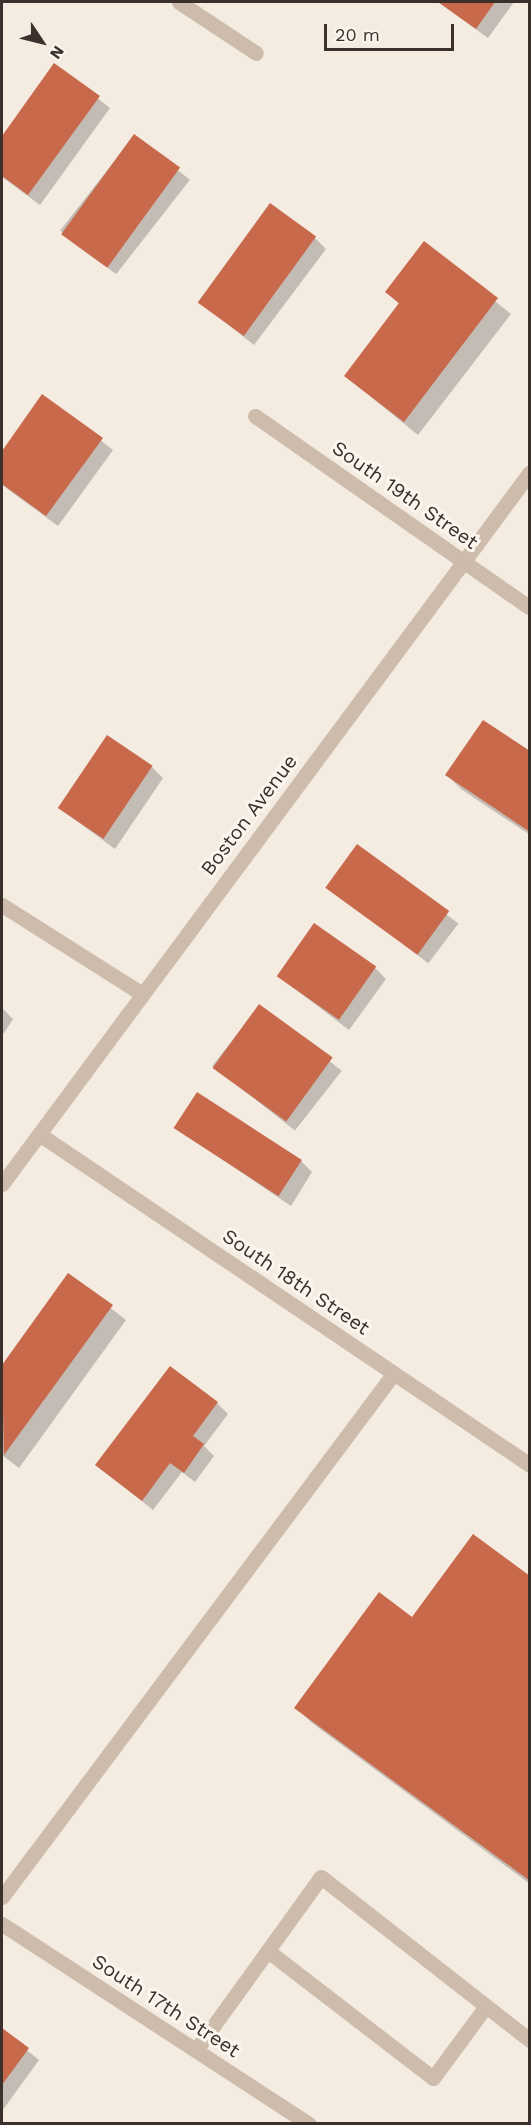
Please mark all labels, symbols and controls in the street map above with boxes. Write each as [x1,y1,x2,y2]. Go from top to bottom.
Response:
north arrow [12,12,72,72]
scale bar [327,12,458,50]
text: 20 m [335,24,380,45]
text: N [46,42,68,63]
street label: South 19th Street [327,436,483,554]
street label: Boston Avenue [196,750,302,880]
street label: South 18th Street [218,1224,374,1340]
street label: South 17th Street [88,1949,244,2063]

